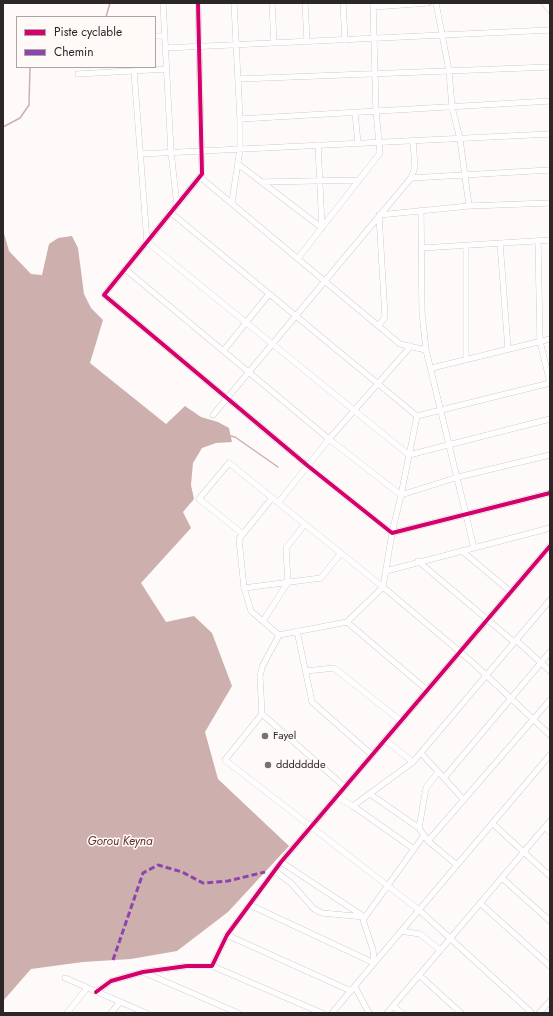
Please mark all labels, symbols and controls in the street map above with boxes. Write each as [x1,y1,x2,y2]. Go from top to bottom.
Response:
legend [16,16,156,68]
text: Piste cyclable [54,23,122,41]
text: Chemin [54,43,93,61]
place label: Fayel [273,729,296,743]
marker: Fayel [260,731,270,741]
place label: ddddddde [276,758,326,772]
marker: ddddddde [263,760,273,770]
water label: Gorou Keyna [87,835,153,849]

